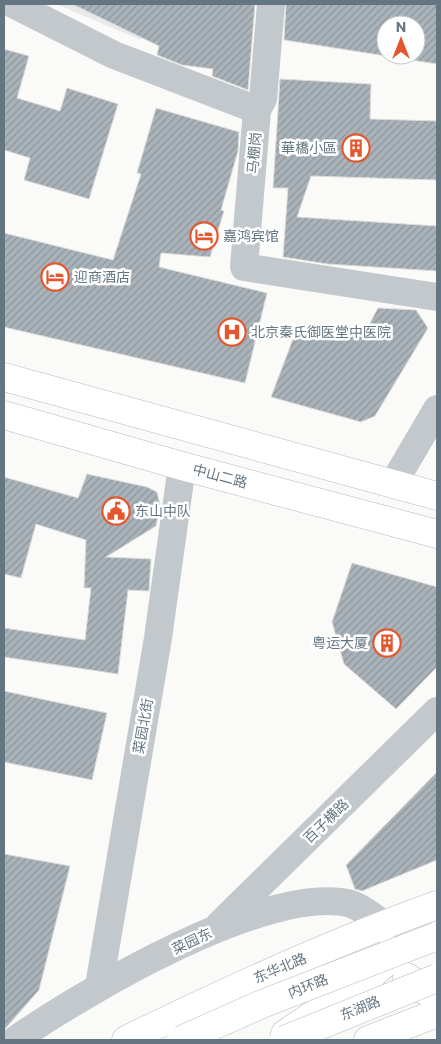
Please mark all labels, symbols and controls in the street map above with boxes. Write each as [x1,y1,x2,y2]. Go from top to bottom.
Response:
north arrow [376,15,426,65]
text: N [396,18,406,35]
street label: 马棚岗 [243,131,264,175]
building icon: 華橋小區 [341,133,371,163]
place label: 華橋小區 [281,139,337,156]
hotel icon: 嘉鸿宾馆 [189,221,219,251]
place label: 嘉鸿宾馆 [223,227,279,244]
hotel icon: 迎商酒店 [40,262,70,292]
place label: 迎商酒店 [74,268,130,285]
hospital icon: 北京秦氏御医堂中医院 [217,317,247,347]
place label: 北京秦氏御医堂中医院 [251,323,391,340]
street label: 中山二路 [191,460,249,491]
public building icon: 东山中队 [101,496,131,526]
place label: 东山中队 [135,502,191,519]
building icon: 粤运大厦 [372,628,402,658]
place label: 粤运大厦 [312,634,368,651]
street label: 菜园北街 [129,697,156,755]
street label: 百子横路 [300,795,352,846]
street label: 菜园东 [169,924,214,957]
street label: 东华北路 [251,949,309,986]
street label: 内环路 [285,970,330,1001]
street label: 东湖路 [337,992,382,1023]

